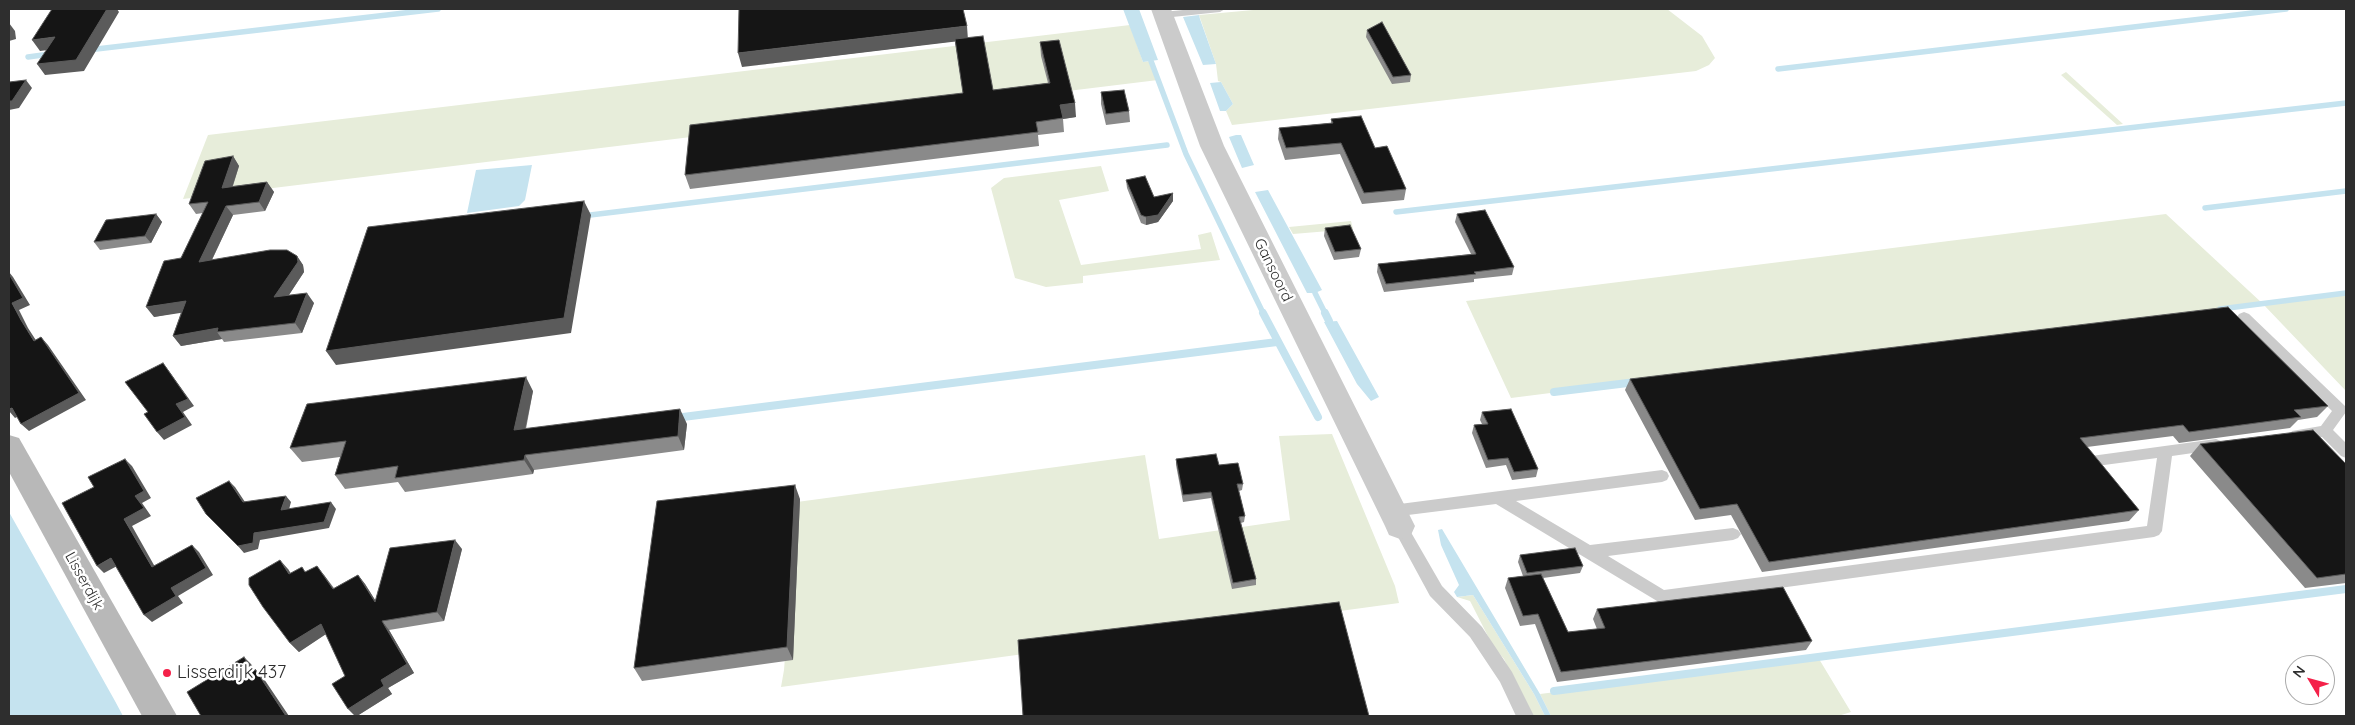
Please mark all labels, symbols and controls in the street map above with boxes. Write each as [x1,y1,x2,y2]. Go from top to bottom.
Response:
street label: Gansoord [1250,235,1296,305]
street label: Lisserdijk [61,549,107,613]
north arrow [2285,655,2335,705]
place label: Lisserdijk 437 [177,662,286,684]
text: N [2289,662,2309,681]
marker: Lisserdijk 437 [161,667,173,679]

